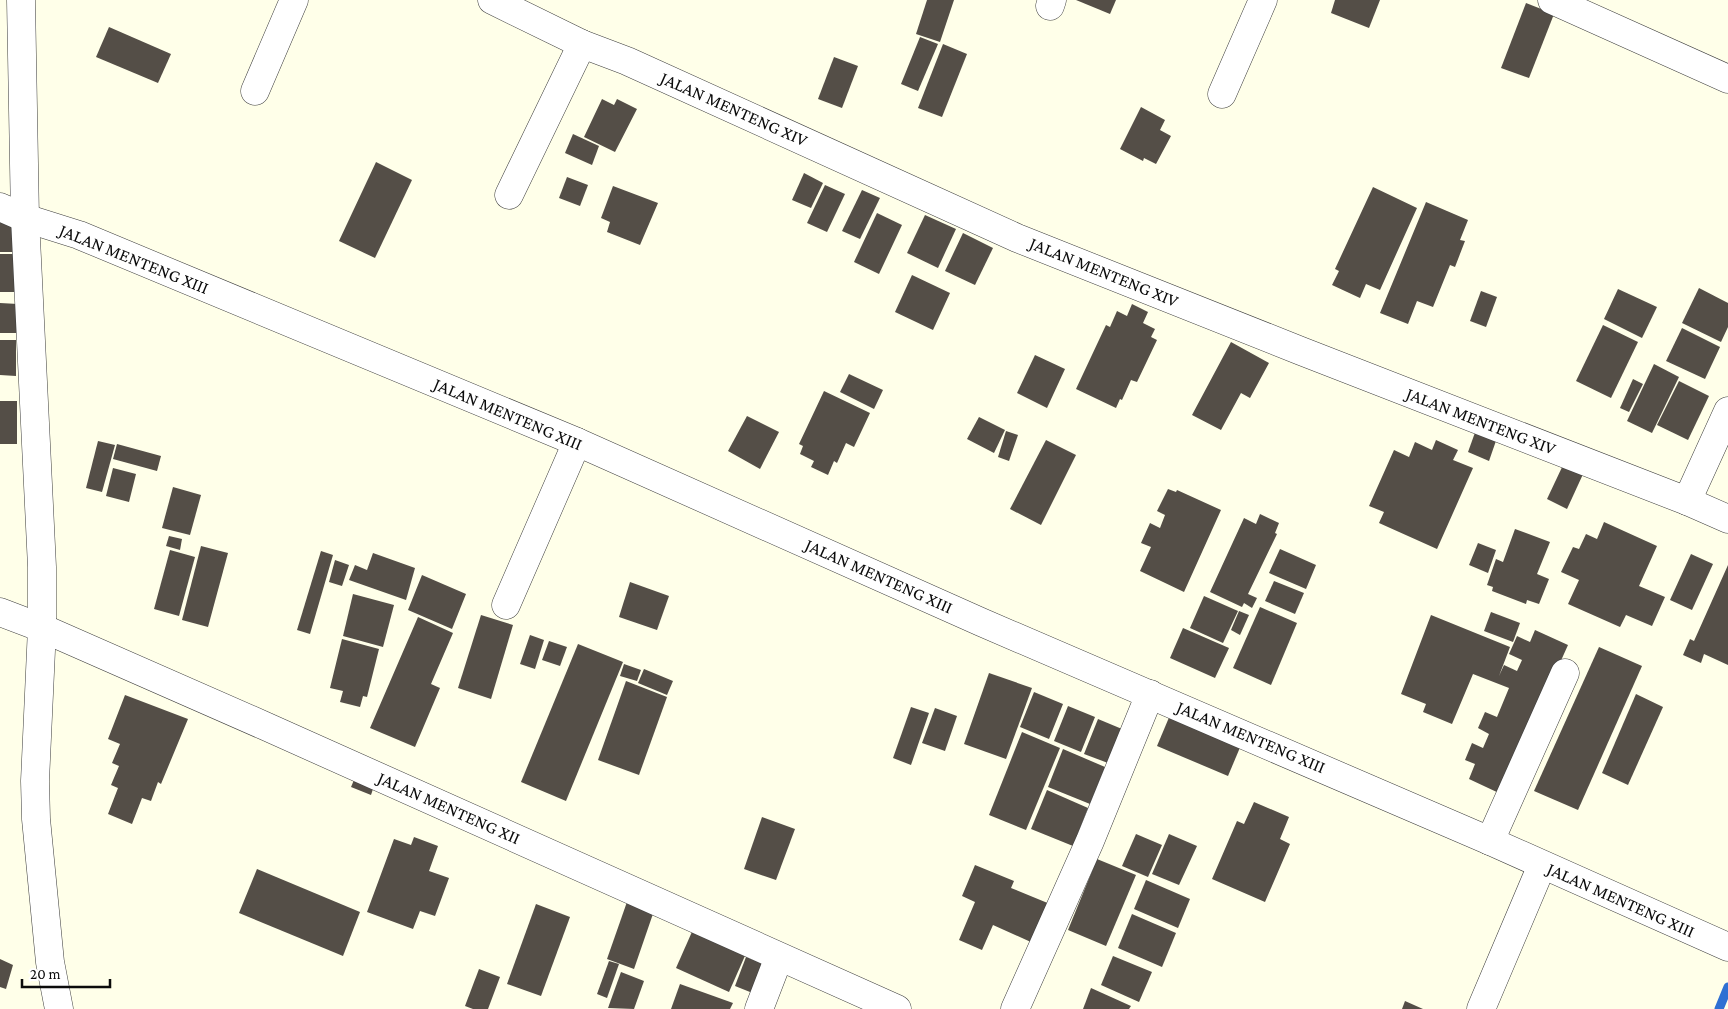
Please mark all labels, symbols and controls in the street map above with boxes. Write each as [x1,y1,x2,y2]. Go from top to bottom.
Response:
street label: JALAN MENTENG XIV [656,67,811,151]
street label: JALAN MENTENG XIII [55,219,212,298]
street label: JALAN MENTENG XIV [1025,232,1182,311]
street label: JALAN MENTENG XIII [429,373,585,454]
street label: JALAN MENTENG XIV [1401,383,1559,459]
street label: JALAN MENTENG XIII [800,534,956,618]
street label: JALAN MENTENG XIII [1172,696,1328,777]
street label: JALAN MENTENG XII [373,767,523,848]
street label: JALAN MENTENG XIII [1542,858,1698,942]
scale bar [22,956,110,988]
text: 20 m [30,966,61,982]

